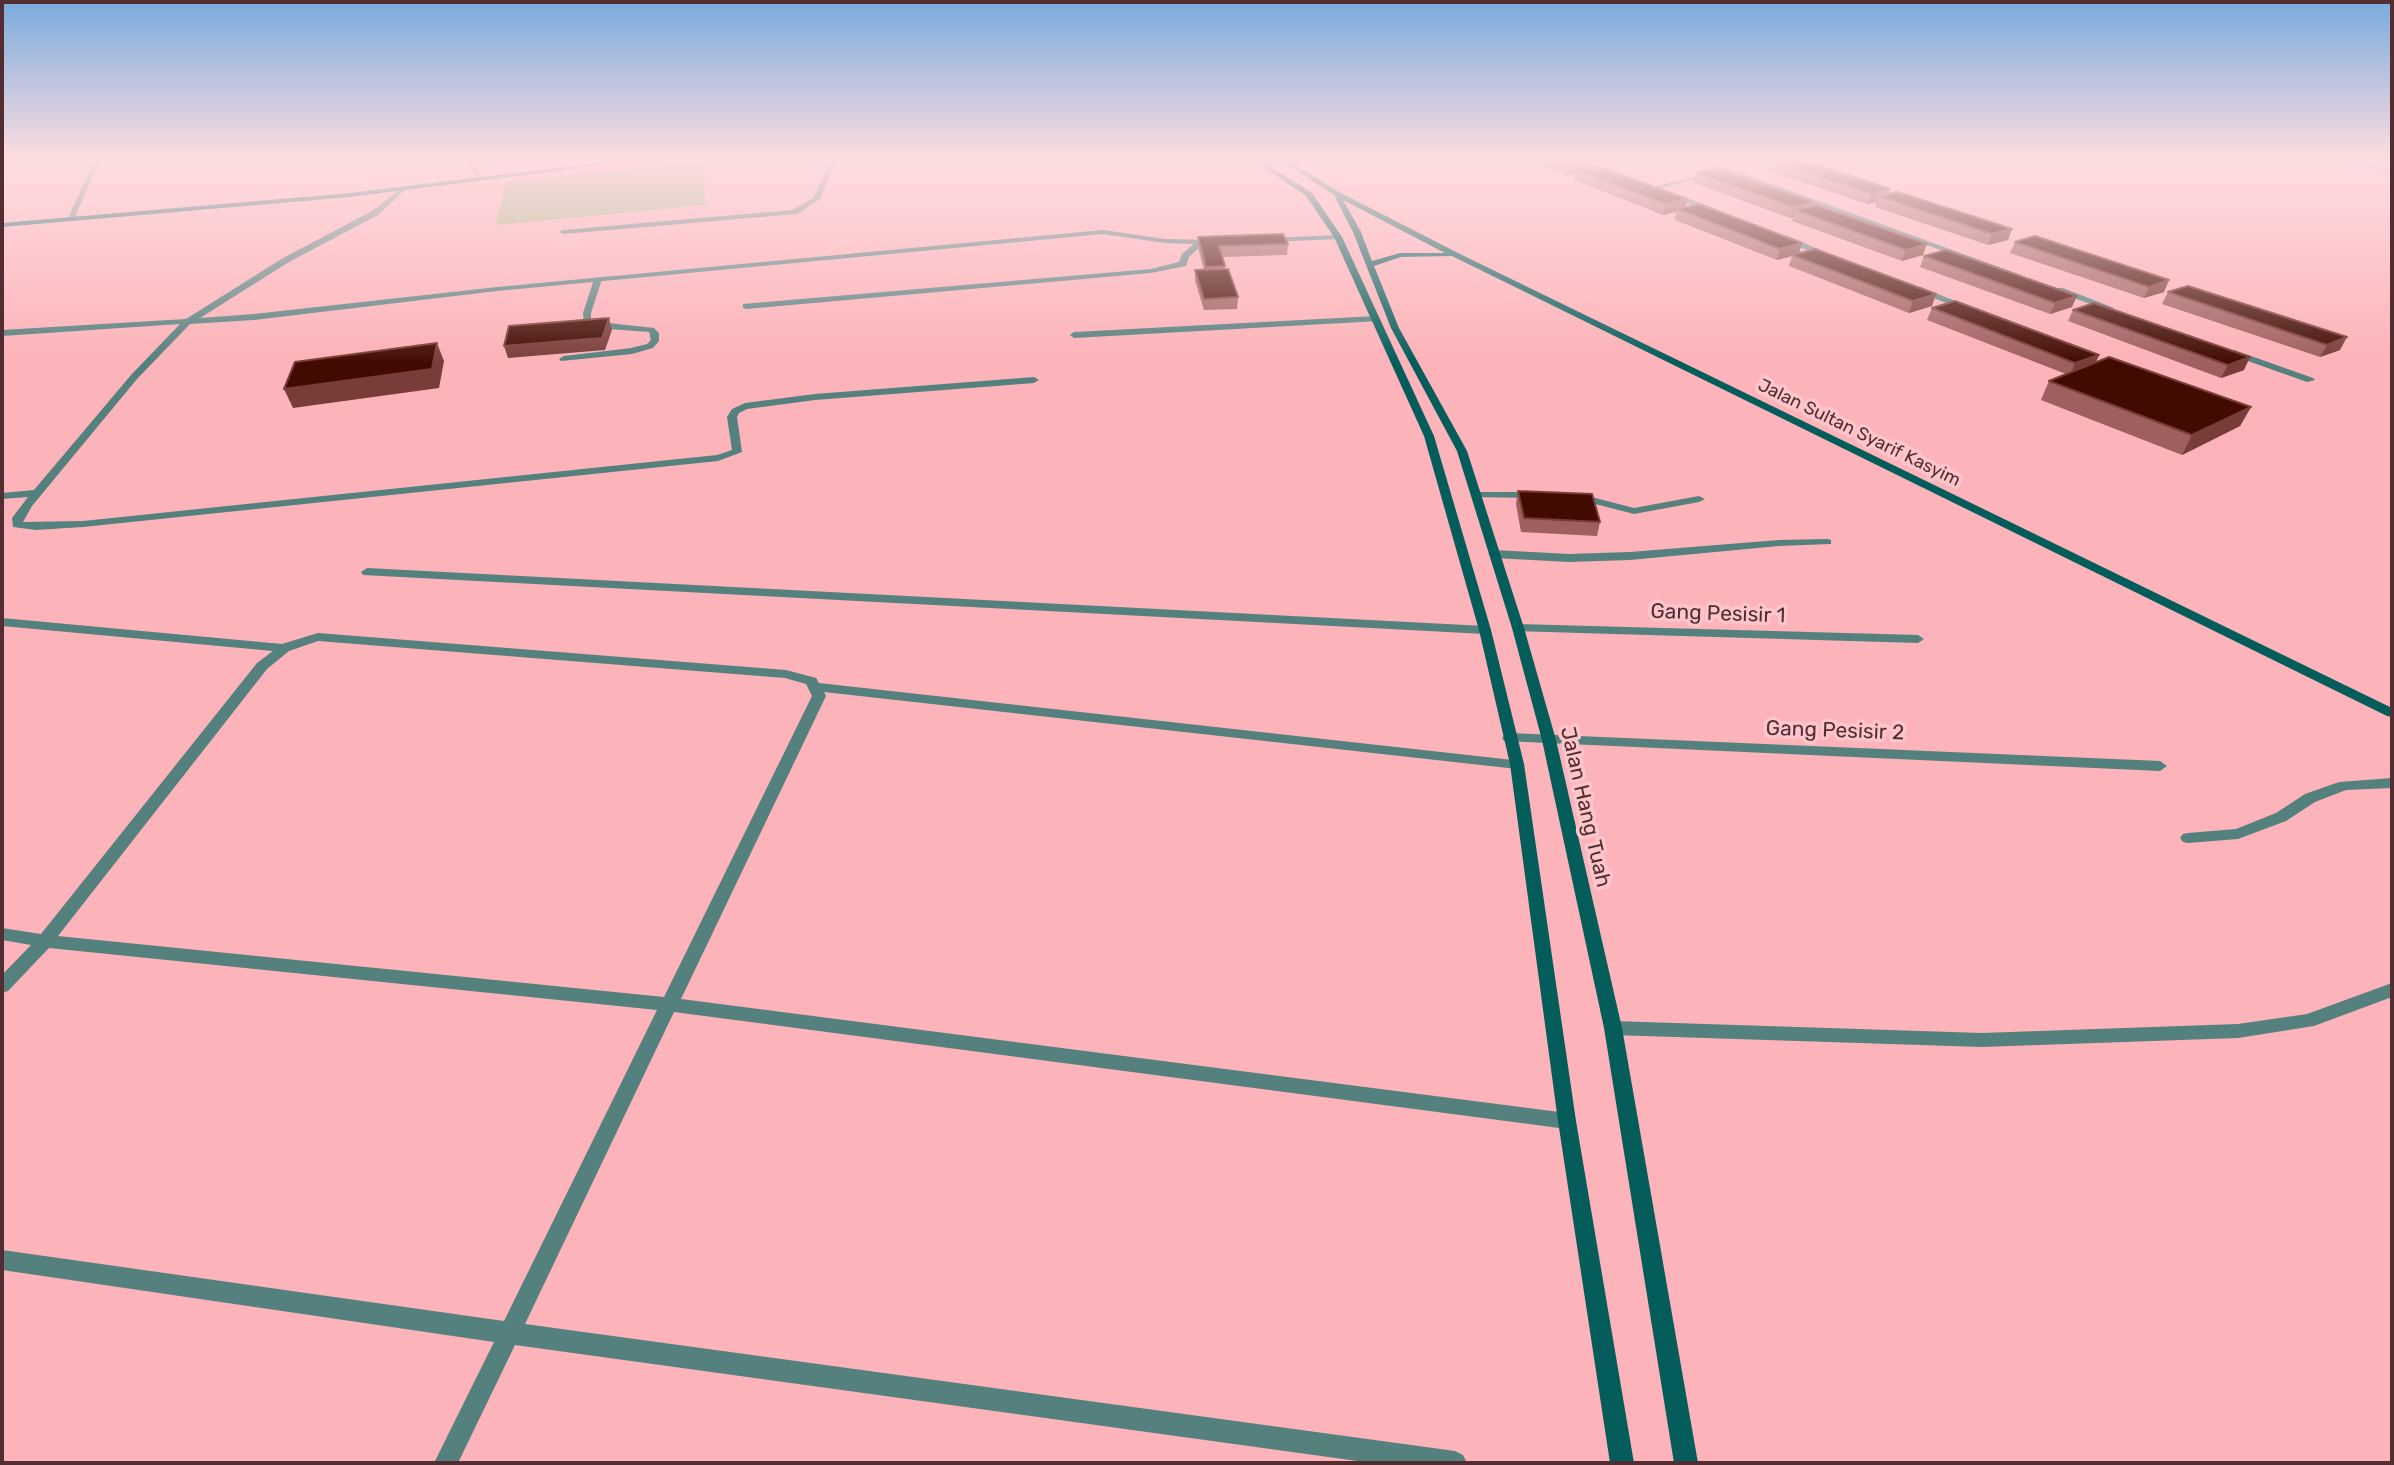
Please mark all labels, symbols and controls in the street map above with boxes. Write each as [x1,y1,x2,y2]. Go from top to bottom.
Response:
street label: Jalan Sultan Syarif Kasyim [1754,374,1964,492]
street label: Gang Pesisir 1 [1650,599,1786,629]
street label: Gang Pesisir 2 [1765,716,1905,746]
street label: Jalan Hang Tuah [1554,724,1616,890]

